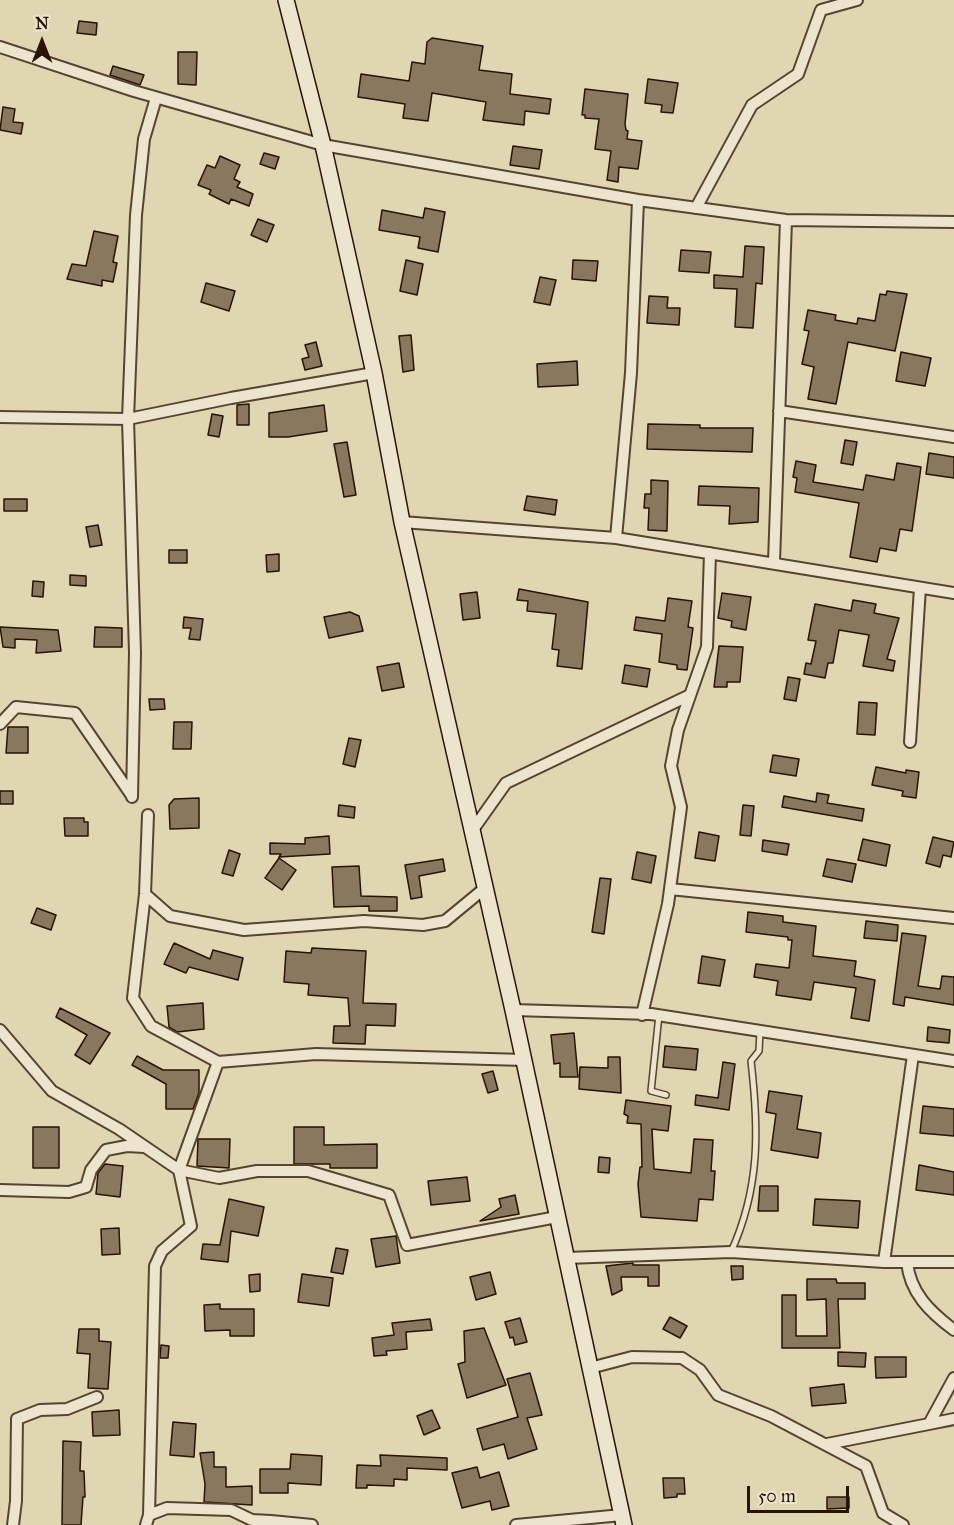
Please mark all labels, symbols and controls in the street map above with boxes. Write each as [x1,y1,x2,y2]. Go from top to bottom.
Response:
north arrow [12,12,72,72]
text: N [35,14,49,33]
scale bar [750,1474,852,1512]
text: 50 m [758,1485,796,1507]

